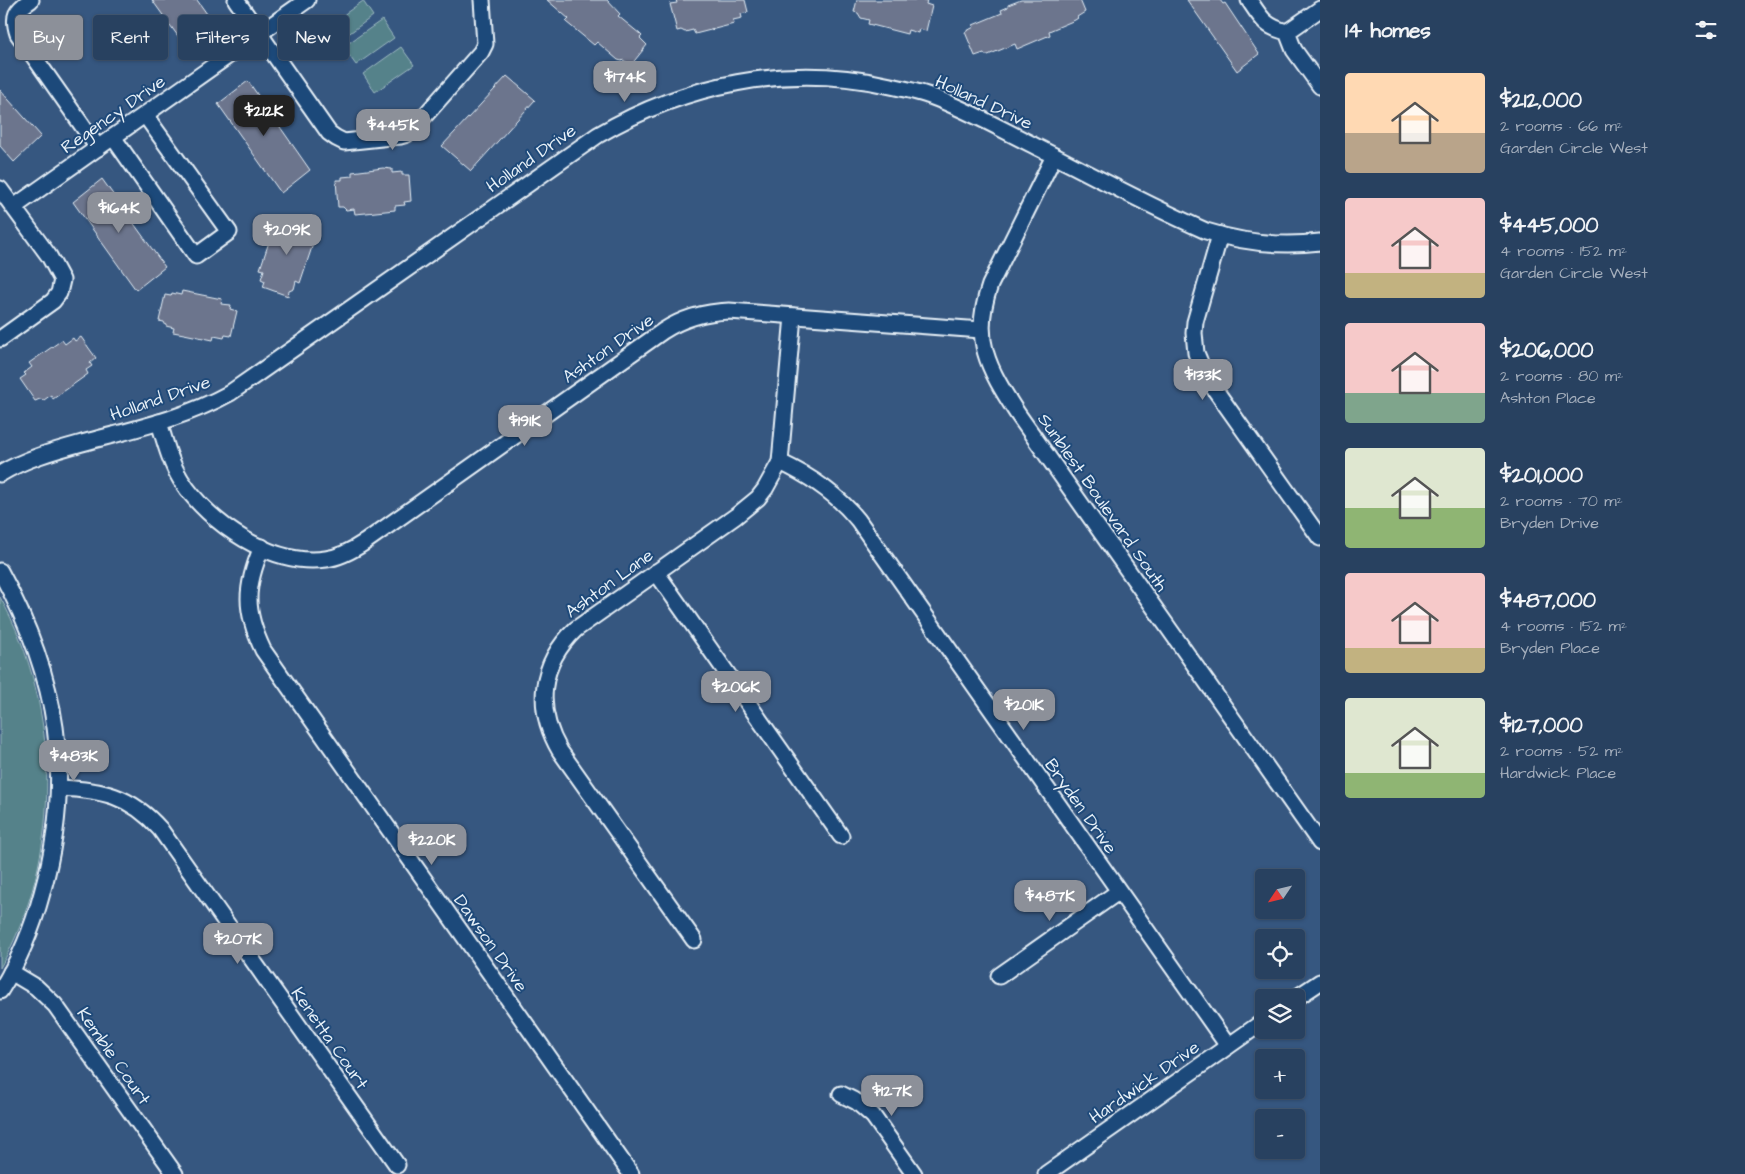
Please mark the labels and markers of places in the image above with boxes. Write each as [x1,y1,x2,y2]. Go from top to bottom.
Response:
pin: $174K [590,61,660,103]
pin: $212K [229,94,299,137]
pin: $445K [358,108,428,151]
pin: $164K [84,192,154,234]
pin: $209K [252,214,322,256]
pin: $133K [1168,358,1238,401]
pin: $191K [490,404,560,447]
pin: $206K [701,670,771,713]
pin: $201K [989,688,1059,731]
pin: $483K [39,740,109,782]
pin: $220K [397,824,467,866]
pin: $487K [1015,880,1085,922]
pin: $207K [203,922,273,965]
pin: $127K [857,1074,927,1117]

